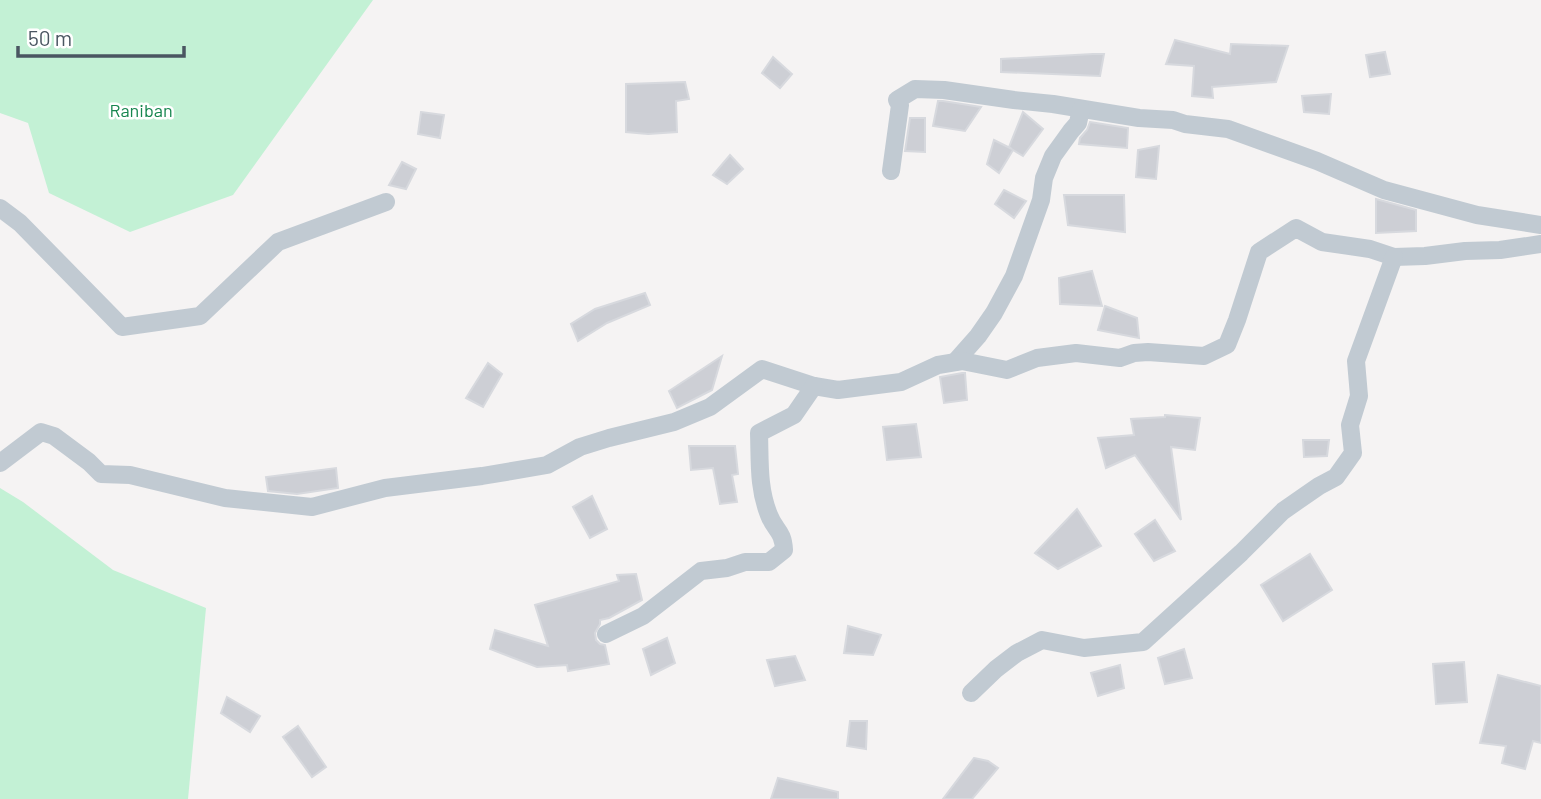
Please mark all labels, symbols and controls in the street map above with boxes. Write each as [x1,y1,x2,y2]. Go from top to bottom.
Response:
scale bar [18,14,184,58]
text: 50 m [28,25,72,50]
park label: Raniban [109,99,173,121]

